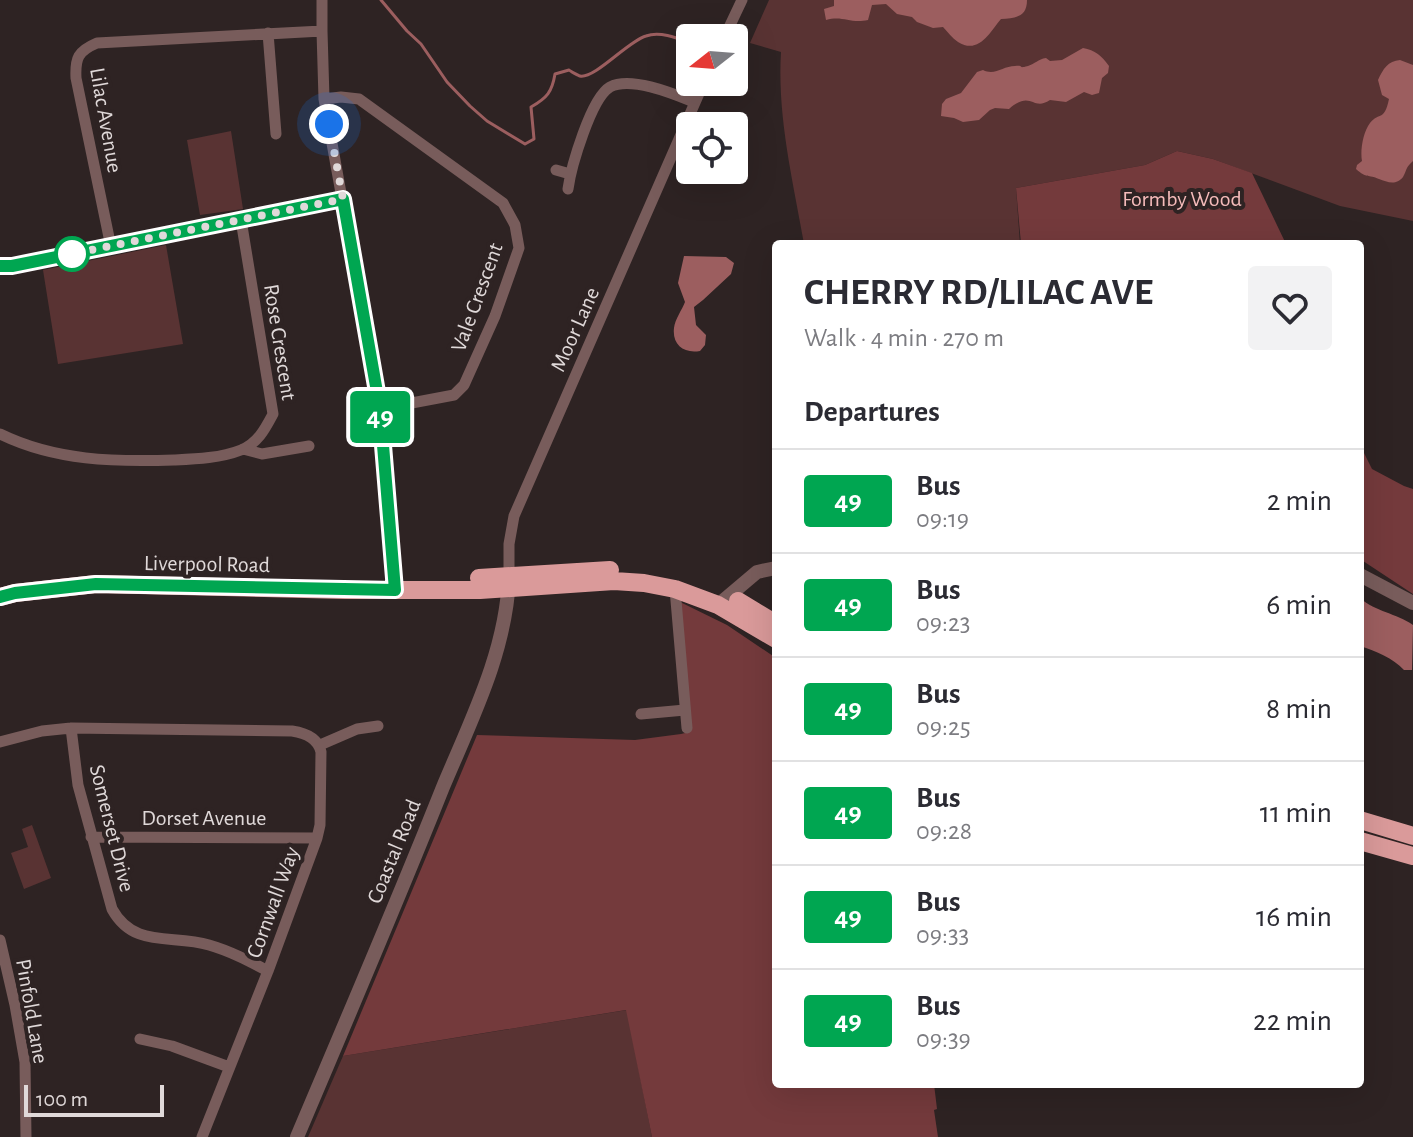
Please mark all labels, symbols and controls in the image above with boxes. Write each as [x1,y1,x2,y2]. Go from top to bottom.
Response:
north arrow [676,24,748,96]
map controls [676,24,748,184]
street label: Lilac Avenue [86,66,126,174]
your location [309,104,349,144]
button: locate [676,112,748,184]
park label: Formby Wood [1122,188,1242,210]
unlabelled marker [55,237,89,271]
street label: Vale Crescent [447,240,507,355]
button: heart [1248,266,1332,350]
text: CHERRY RD/LILAC AVE [804,274,1153,312]
street label: Rose Crescent [260,282,300,402]
street label: Moor Lane [547,284,603,375]
text: Walk · 4 min · 270 m [804,325,1004,351]
line badge: 49 [344,391,416,443]
text: Departures [804,397,940,427]
text: 49 [366,403,394,431]
text: Bus [916,471,961,501]
text: 2 min [1267,486,1332,516]
text: 49 [834,487,862,515]
text: 09:19 [916,506,969,532]
street label: Liverpool Road [144,552,270,576]
text: Bus [916,575,961,605]
text: 6 min [1266,590,1332,620]
text: 49 [834,591,862,619]
text: 09:23 [916,610,970,636]
text: Bus [916,679,961,709]
text: 8 min [1266,694,1332,724]
text: 49 [834,695,862,723]
text: 09:25 [916,714,971,740]
street label: Somerset Drive [86,762,138,894]
text: Bus [916,783,961,813]
street label: Coastal Road [363,796,425,907]
text: 11 min [1260,798,1332,828]
text: 49 [834,799,862,827]
street label: Dorset Avenue [142,807,266,829]
text: 09:28 [916,818,972,844]
street label: Cornwall Way [243,843,303,961]
text: Bus [916,887,961,917]
text: 16 min [1256,902,1332,932]
text: 49 [834,903,862,931]
text: 09:33 [916,922,969,948]
street label: Pinfold Lane [12,957,52,1065]
text: Bus [916,991,961,1021]
text: 22 min [1253,1006,1332,1036]
text: 49 [834,1007,862,1035]
text: 09:39 [916,1026,971,1052]
scale bar [24,1081,164,1117]
text: 100 m [36,1088,88,1110]

